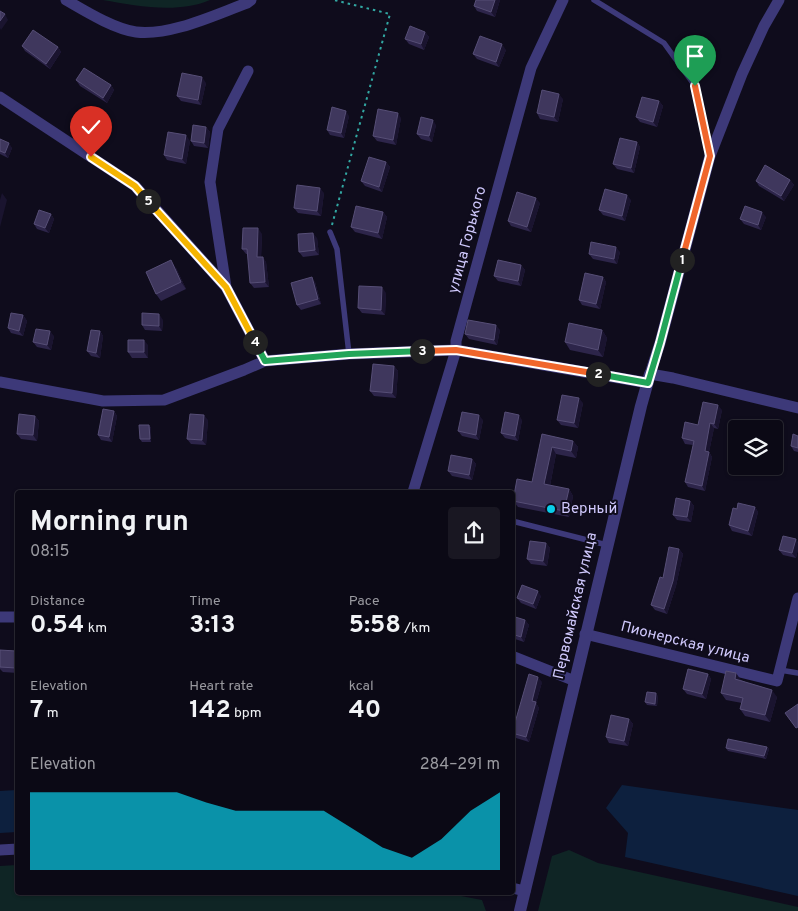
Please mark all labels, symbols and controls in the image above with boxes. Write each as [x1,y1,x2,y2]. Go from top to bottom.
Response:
pin [674,35,716,86]
icon: arrive [681,42,709,70]
pin [70,106,112,157]
icon: check [77,113,105,141]
street label: улица Горького [445,184,491,296]
pin: 5 [136,188,160,214]
text: 5 [144,193,153,210]
pin: 1 [670,248,694,272]
text: 1 [680,252,685,269]
pin: 4 [242,330,268,354]
text: 4 [251,334,260,351]
pin: 3 [410,338,434,364]
text: 3 [418,343,427,360]
pin: 2 [586,362,610,386]
text: 2 [594,366,603,383]
map controls [728,420,783,475]
button: layers [728,420,783,475]
place label: Верный [561,500,617,519]
marker: Верный [545,503,557,515]
text: Morning run [30,505,189,541]
button: share [448,507,500,559]
street label: Первомайская улица [550,531,602,681]
text: 08:15 [30,542,70,562]
text: Distance [30,593,85,610]
text: Time [189,593,221,610]
text: Pace [349,593,379,610]
text: 0.54 [30,610,84,642]
text: 3:13 [189,610,235,642]
text: 5:58 [349,610,401,642]
street label: Пионерская улица [618,618,752,668]
text: km [84,620,107,637]
text: /km [401,620,430,637]
text: Elevation [30,678,88,695]
text: Heart rate [189,678,253,695]
text: kcal [349,678,374,695]
text: 7 [30,695,43,727]
text: 142 [189,695,231,727]
text: 40 [349,695,381,727]
text: m [43,705,59,722]
text: bpm [231,705,262,722]
text: Elevation [30,755,96,775]
text: 284–291 m [420,755,500,775]

